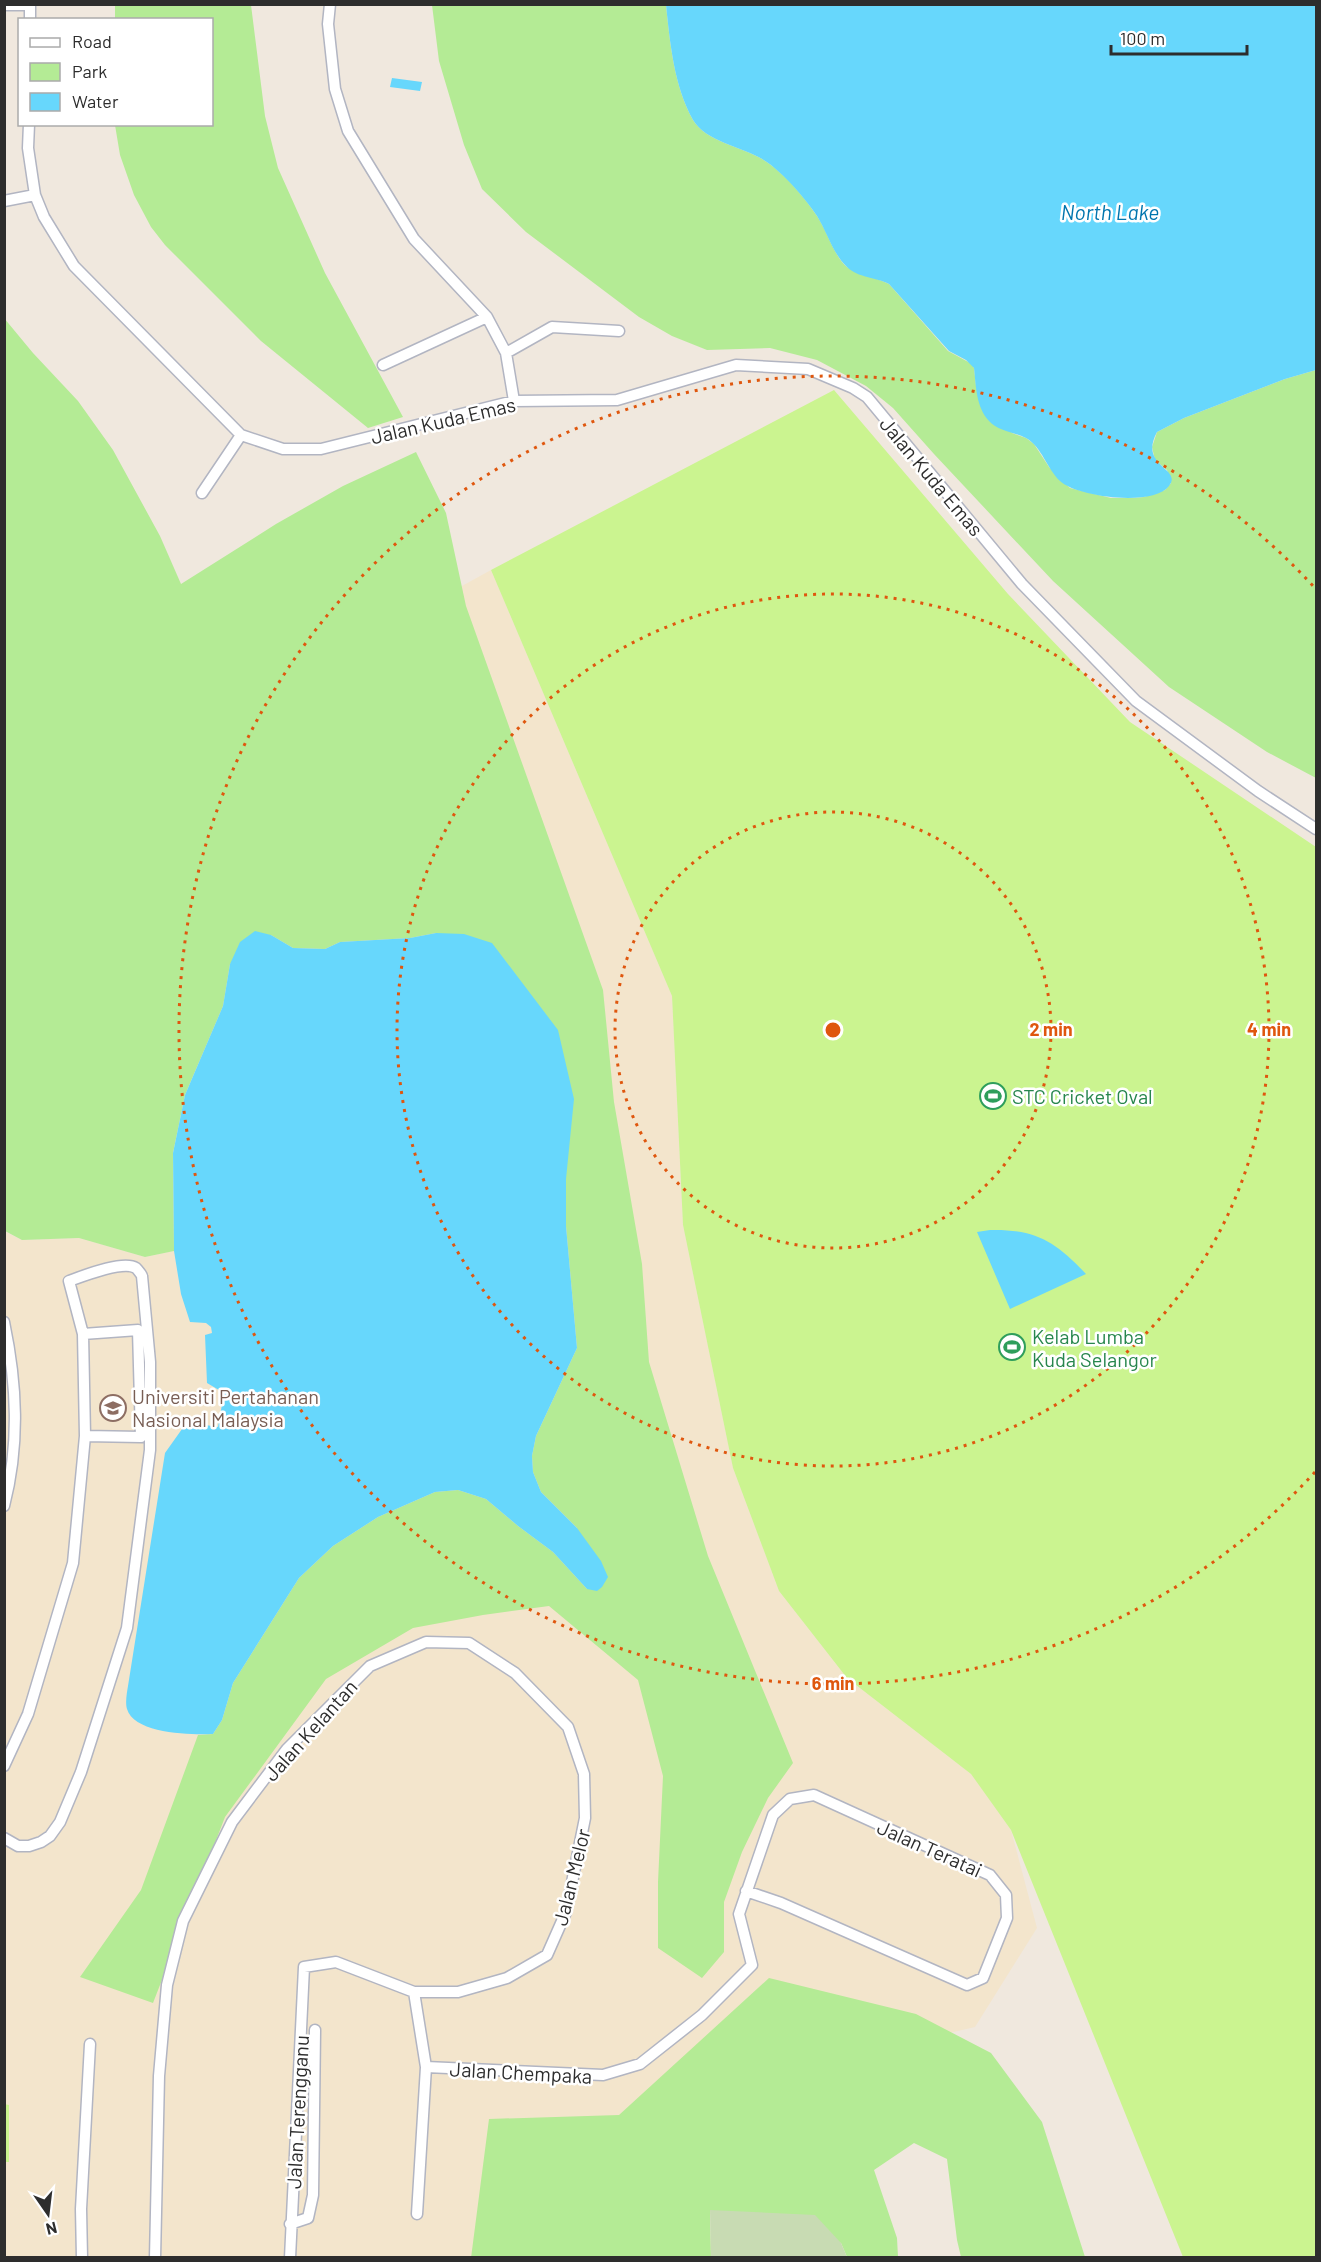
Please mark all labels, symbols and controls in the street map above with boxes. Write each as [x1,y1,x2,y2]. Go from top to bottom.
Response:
legend [18,18,213,126]
scale bar [1111,18,1248,56]
text: 100 m [1120,27,1165,49]
text: Road [72,30,112,52]
text: Park [72,60,107,82]
text: Water [72,90,119,112]
water label: North Lake [1061,199,1159,224]
street label: Jalan Kuda Emas [368,392,518,448]
street label: Jalan Kuda Emas [875,412,989,540]
text: 2 min [1029,1018,1073,1040]
text: 4 min [1247,1018,1291,1040]
centre of rings [823,1020,843,1040]
sports icon: STC Cricket Oval [978,1081,1008,1111]
place label: STC Cricket Oval [1012,1084,1153,1108]
place label: Kelab Lumba Kuda Selangor [1032,1324,1157,1371]
sports icon: Kelab Lumba Kuda Selangor [997,1332,1027,1362]
place label: Universiti Pertahanan Nasional Malaysia [132,1384,319,1431]
school or university icon: Universiti Pertahanan Nasional Malaysia [98,1393,128,1423]
text: 6 min [812,1672,854,1694]
street label: Jalan Kelantan [258,1674,362,1786]
street label: Jalan Teratai [874,1814,986,1882]
street label: Jalan Melor [547,1826,595,1928]
street label: Jalan Terengganu [281,2035,313,2189]
street label: Jalan Chempaka [449,2056,593,2088]
north arrow [18,2184,78,2244]
text: N [44,2219,59,2240]

